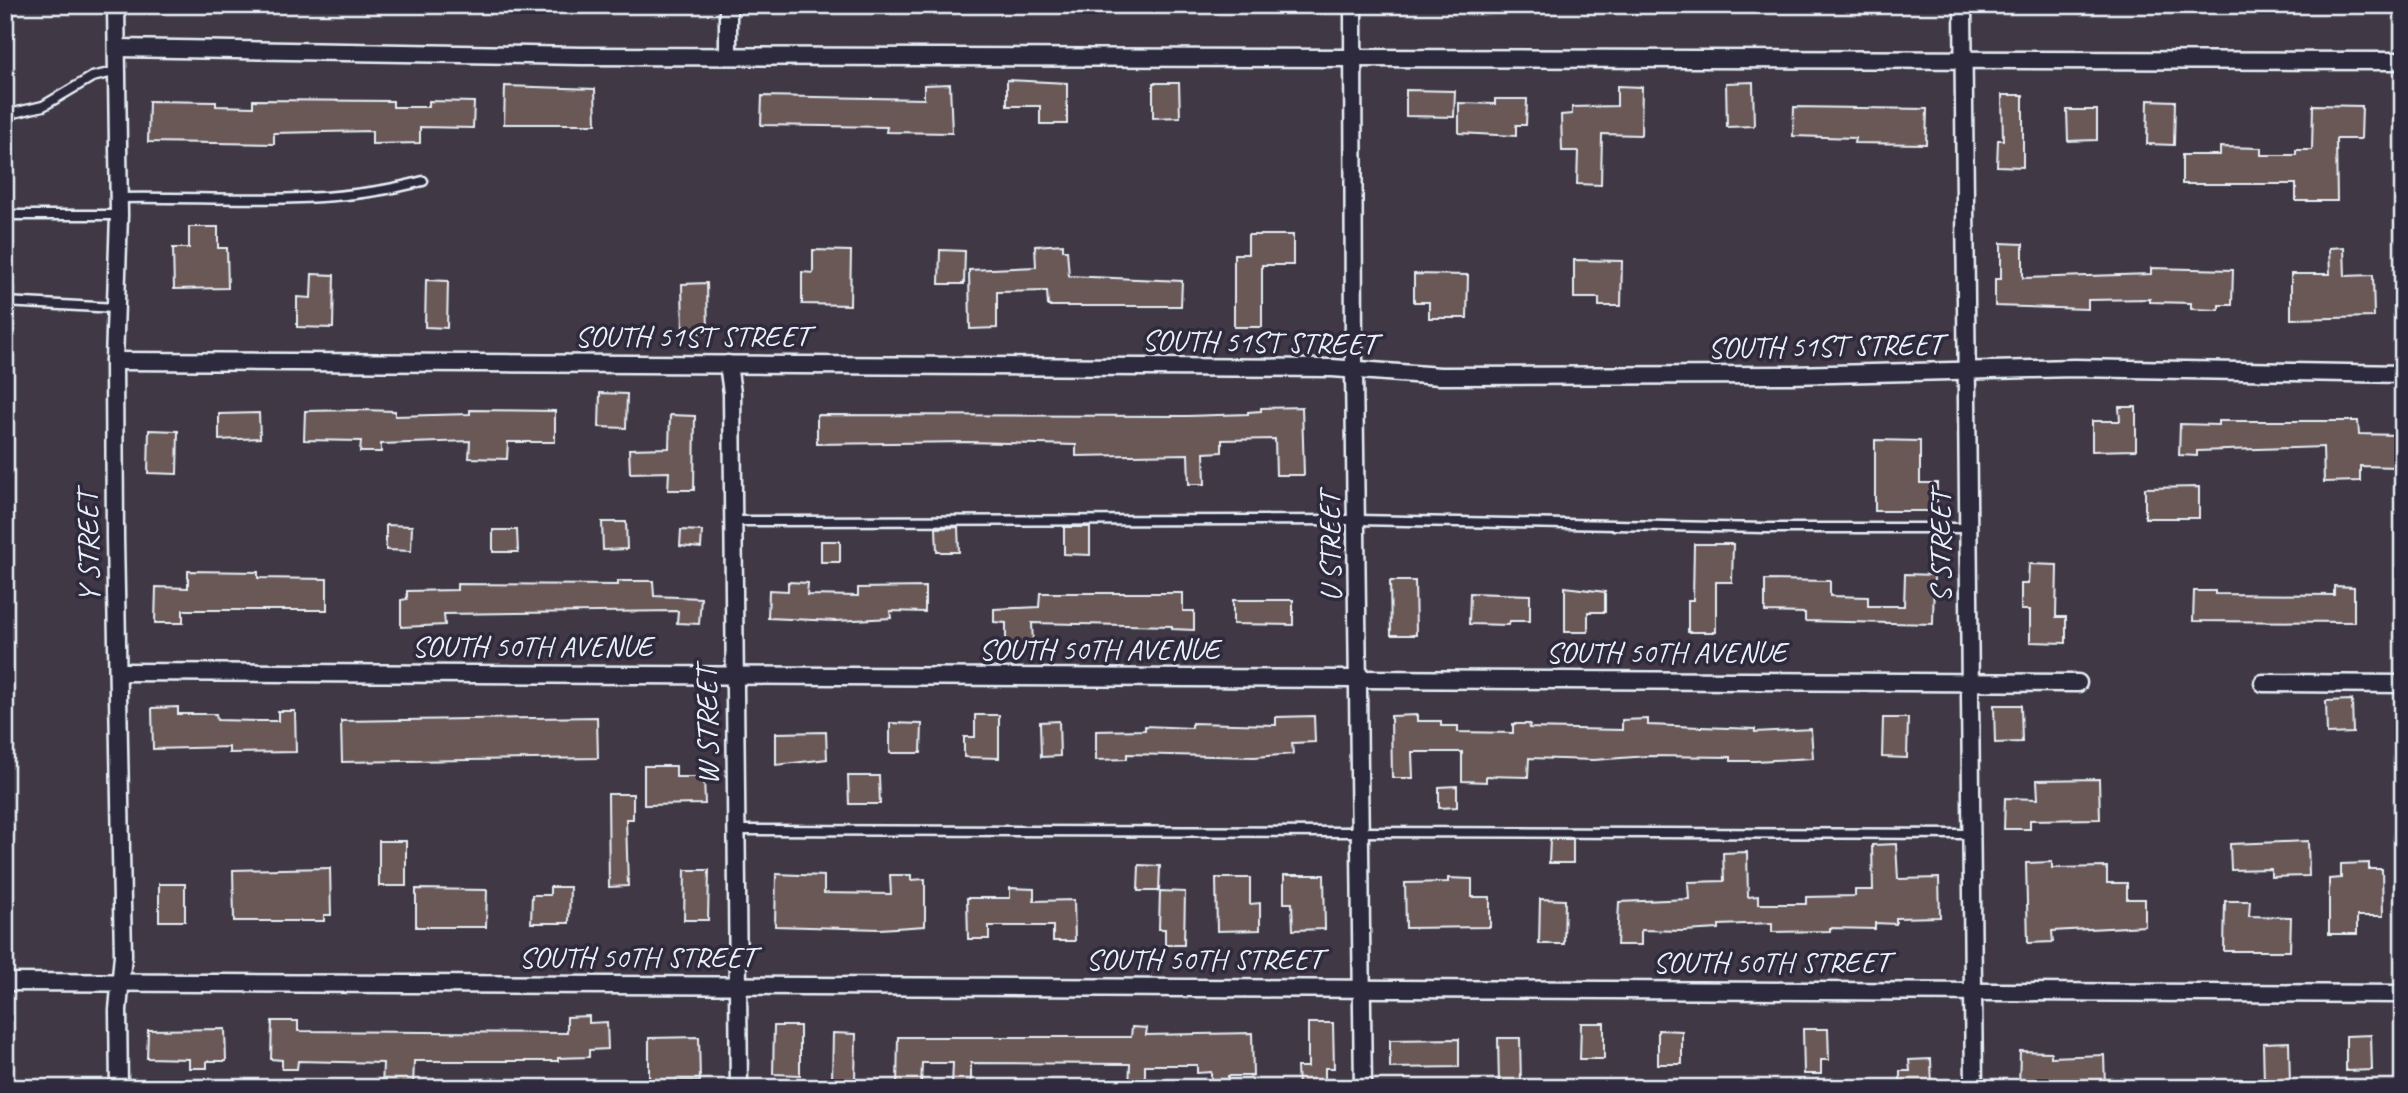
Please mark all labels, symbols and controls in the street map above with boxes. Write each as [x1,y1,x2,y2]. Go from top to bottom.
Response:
street label: SOUTH 51ST STREET [575,317,816,355]
street label: SOUTH 51ST STREET [1142,321,1384,363]
street label: SOUTH 51ST STREET [1708,325,1950,367]
street label: Y STREET [68,484,108,603]
street label: S STREET [1921,484,1959,602]
street label: U STREET [1310,486,1350,602]
street label: SOUTH 50TH AVENUE [412,627,656,665]
street label: SOUTH 50TH AVENUE [979,630,1223,668]
street label: SOUTH 50TH AVENUE [1546,633,1790,671]
street label: W STREET [687,660,727,785]
street label: SOUTH 50TH STREET [519,938,762,976]
street label: SOUTH 50TH STREET [1086,940,1329,978]
street label: SOUTH 50TH STREET [1653,943,1896,981]

